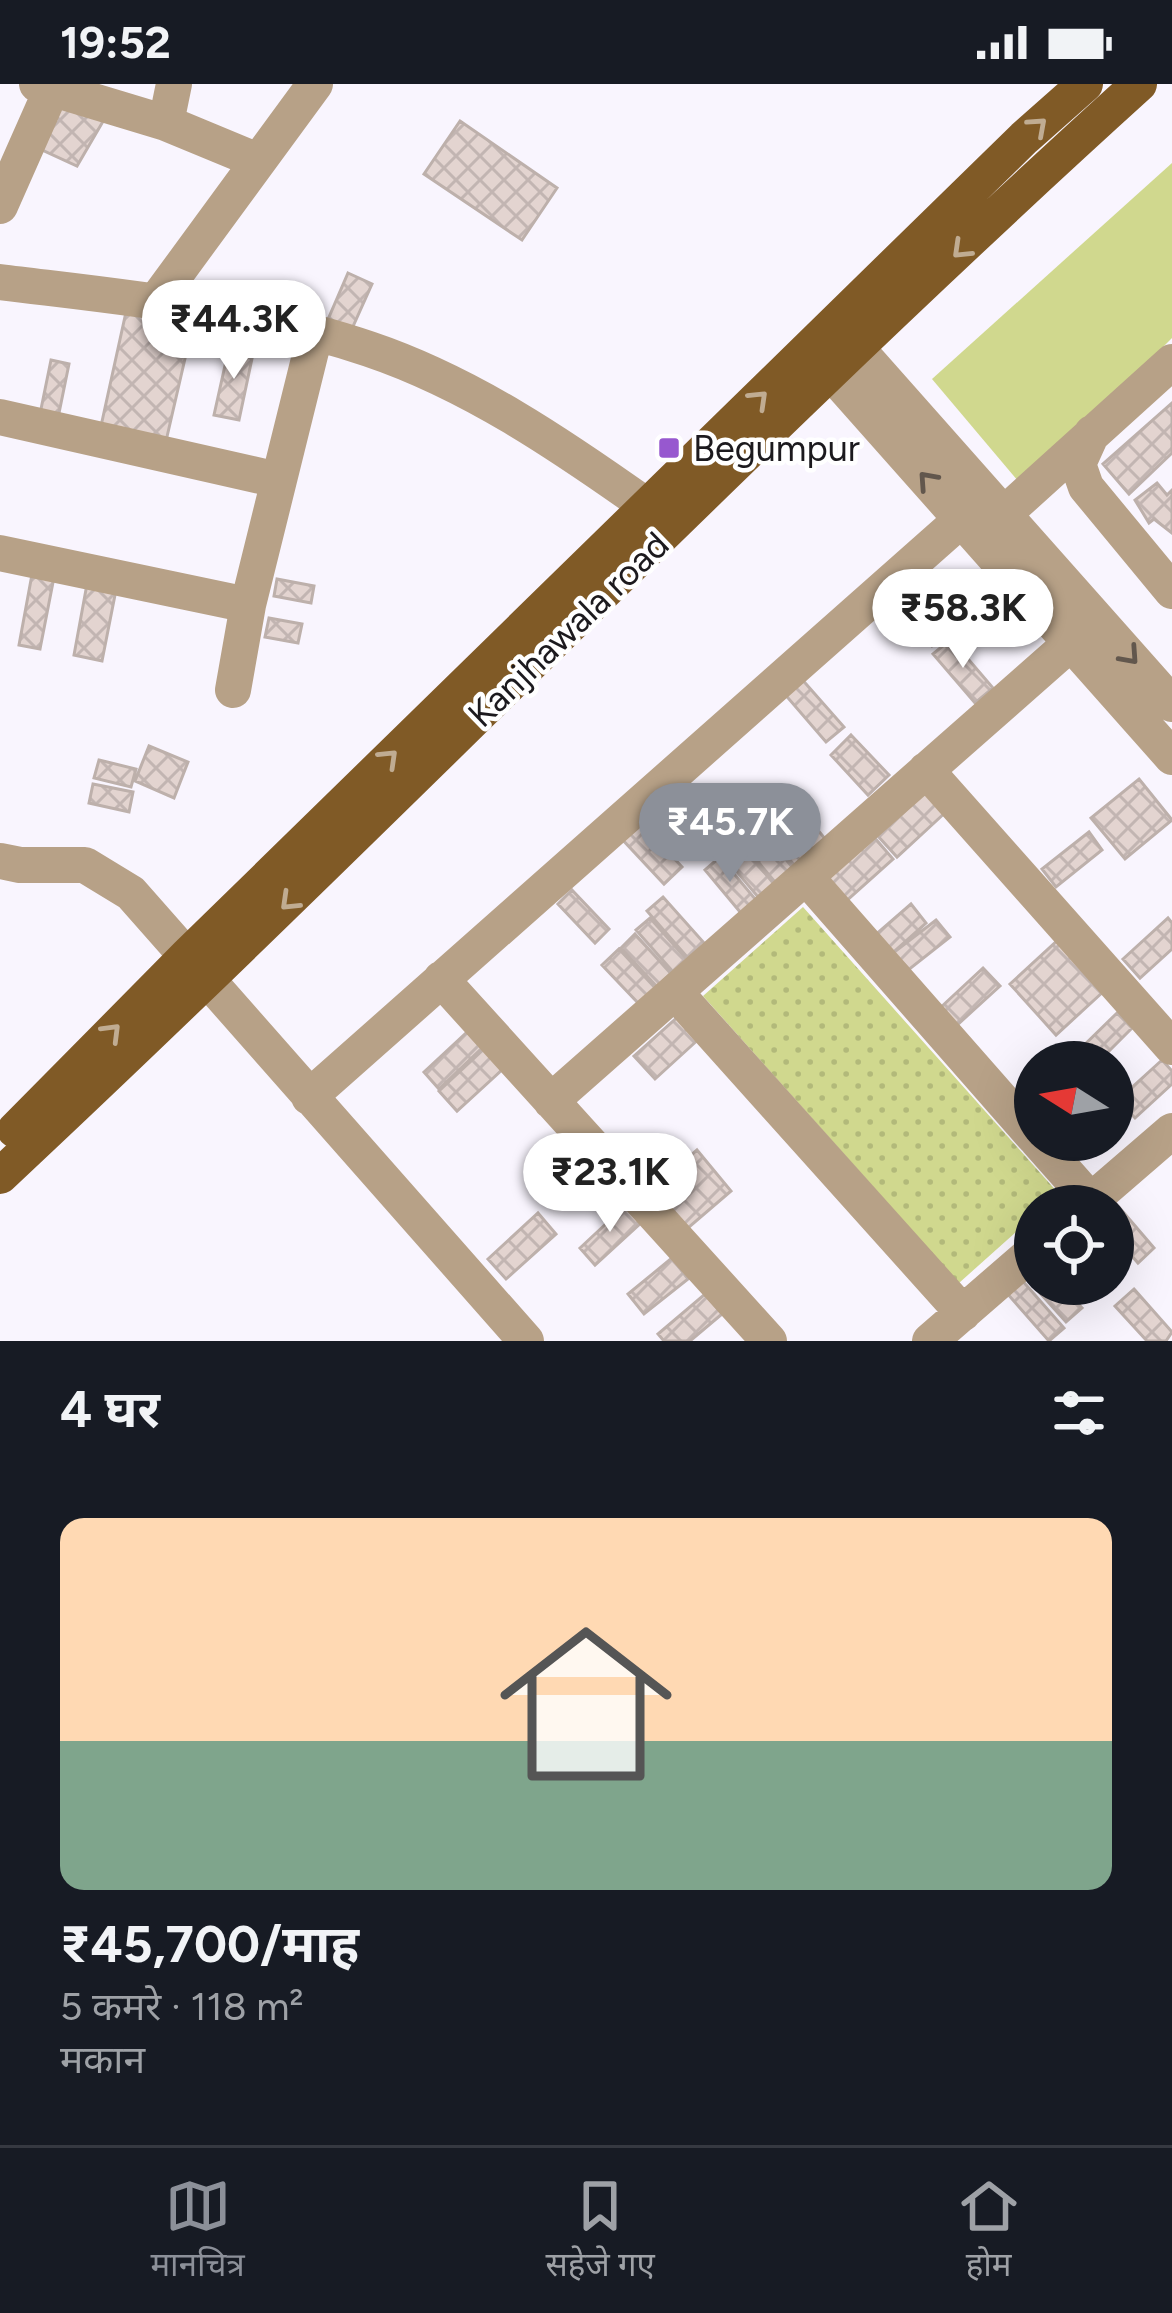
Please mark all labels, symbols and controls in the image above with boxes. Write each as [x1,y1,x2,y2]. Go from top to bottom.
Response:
text: 19:52 [60,15,171,69]
one-way arrow [1024,119,1046,140]
one-way arrow [953,235,975,257]
pin: ₹44.3K [136,280,332,382]
text: ₹44.3K [169,295,299,342]
one-way arrow [746,391,767,413]
place label: Begumpur [693,427,860,470]
marker: Begumpur [656,435,682,461]
one-way arrow [920,473,941,494]
street label: Kanjhawala road [459,523,677,736]
pin: ₹58.3K [865,569,1061,671]
text: ₹58.3K [899,584,1027,631]
one-way arrow [1116,643,1137,664]
one-way arrow [375,751,397,773]
pin: ₹45.7K [632,783,828,885]
text: ₹45.7K [666,798,794,845]
one-way arrow [281,888,303,910]
one-way arrow [97,1024,119,1046]
north arrow [1014,1041,1134,1161]
map controls [1014,1041,1134,1305]
pin: ₹23.1K [512,1133,708,1235]
text: ₹23.1K [550,1148,670,1195]
button: locate [1014,1185,1134,1305]
text: 4 घर [60,1379,160,1440]
icon: filters [1046,1380,1112,1446]
icon: home [478,1596,694,1812]
text: ₹45,700/माह [60,1914,359,1975]
text: 5 कमरे · 118 m² [60,1983,304,2030]
text: मकान [60,2036,145,2083]
tab: मानचित्र [150,2173,245,2289]
tab: सहेजे गए [546,2173,655,2289]
tab: होम [956,2173,1022,2289]

